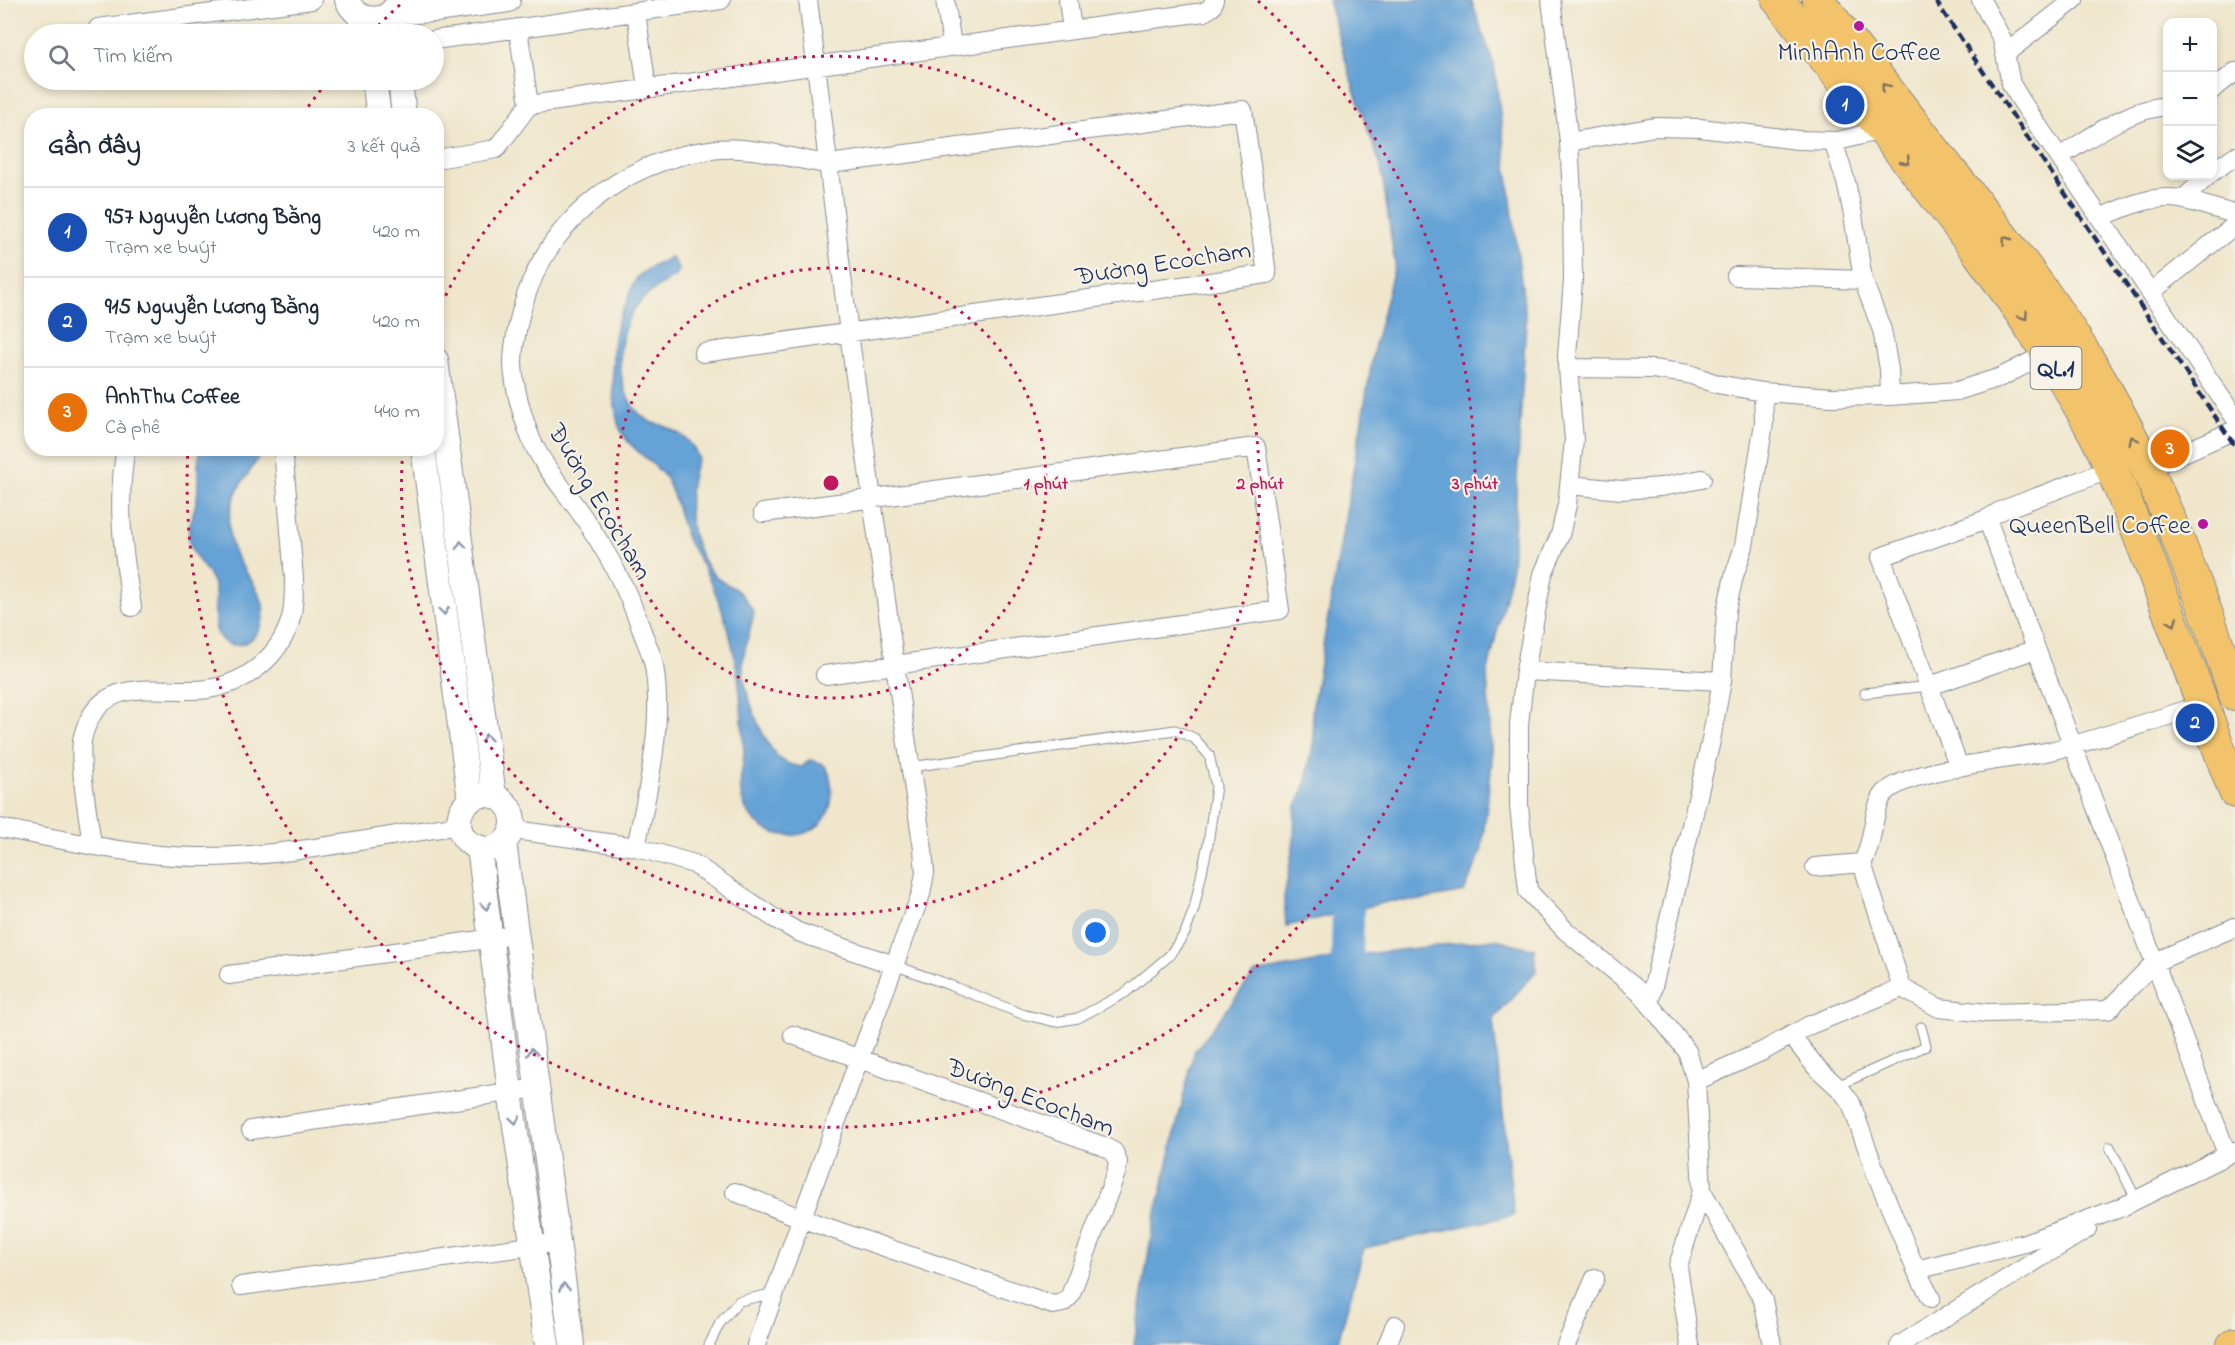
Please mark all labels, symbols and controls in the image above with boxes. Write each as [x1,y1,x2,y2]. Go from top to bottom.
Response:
map controls [2163,18,2217,180]
button: + [2163,18,2217,72]
marker: MinhAnh Coffee [1852,19,1866,33]
search box [24,24,444,90]
place label: MinhAnh Coffee [1777,35,1941,73]
icon: search [45,41,78,74]
text: Tìm kiếm [93,41,173,73]
button: − [2163,72,2217,126]
pin: 1 [1826,82,1864,128]
one-way arrow [1882,82,1893,93]
button: layers [2163,126,2217,180]
text: Gần đây [48,128,141,166]
text: 3 kết quả [347,133,420,162]
one-way arrow [1898,154,1909,165]
text: 957 Nguyễn Lương Bằng [105,202,321,234]
text: 1 [64,218,71,247]
text: 420 m [373,218,420,247]
street label: Đường Ecocham [1072,232,1254,298]
text: Trạm xe buýt [105,234,217,263]
one-way arrow [2002,236,2013,247]
text: 915 Nguyễn Lương Bằng [105,292,319,324]
text: 2 [63,308,72,337]
text: 420 m [373,308,420,337]
one-way arrow [2016,310,2028,320]
text: Trạm xe buýt [105,324,217,353]
road number: QL.1 [2030,347,2082,389]
text: AnhThu Coffee [105,382,240,414]
text: 3 [63,398,72,427]
text: 440 m [374,398,420,427]
text: Cà phê [105,414,160,443]
street label: Đường Ecocham [536,416,660,588]
pin: 3 [2150,426,2190,472]
one-way arrow [2128,435,2140,446]
text: 1 phút [1024,472,1069,498]
text: 2 phút [1235,472,1285,498]
text: 3 phút [1451,472,1499,498]
centre of rings [821,473,841,493]
place label: QueenBell Coffee [2009,508,2191,546]
marker: QueenBell Coffee [2196,517,2210,531]
one-way arrow [455,540,467,549]
one-way arrow [438,606,450,615]
one-way arrow [2165,617,2178,627]
pin: 2 [2176,700,2214,746]
one-way arrow [481,734,493,743]
one-way arrow [479,901,492,910]
your location [1081,918,1110,947]
one-way arrow [526,1048,538,1057]
street label: Đường Ecocham [939,1049,1120,1148]
one-way arrow [508,1115,520,1124]
one-way arrow [558,1282,571,1292]

